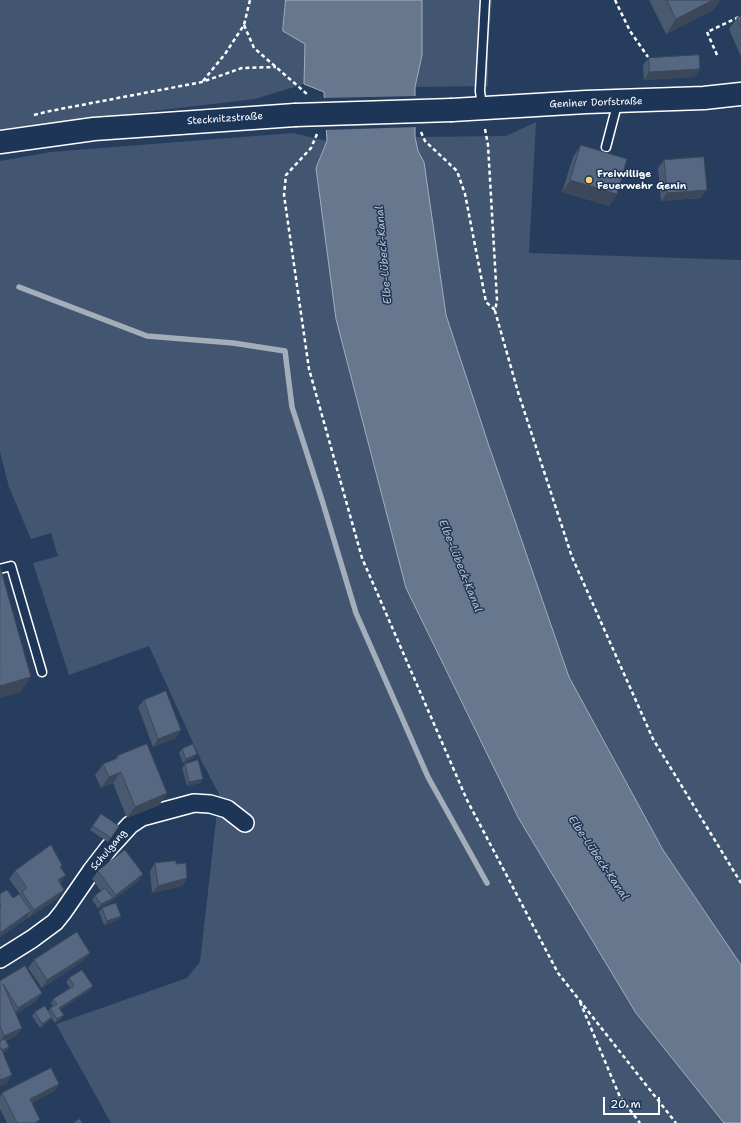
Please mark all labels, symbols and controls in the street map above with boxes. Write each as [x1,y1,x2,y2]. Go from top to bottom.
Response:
street label: Geniner Dorfstraße [549,95,643,111]
street label: Stecknitzstraße [187,110,263,128]
place label: Freiwillige Feuerwehr Genin [597,168,686,192]
marker: Freiwillige Feuerwehr Genin [584,175,594,185]
water label: Elbe-Lübeck-Kanal [373,205,395,305]
water label: Elbe-Lübeck-Kanal [435,518,485,614]
water label: Elbe-Lübeck-Kanal [565,813,631,903]
street label: Schulgang [88,827,130,873]
scale bar [605,1089,662,1115]
text: 20 m [610,1096,641,1112]

